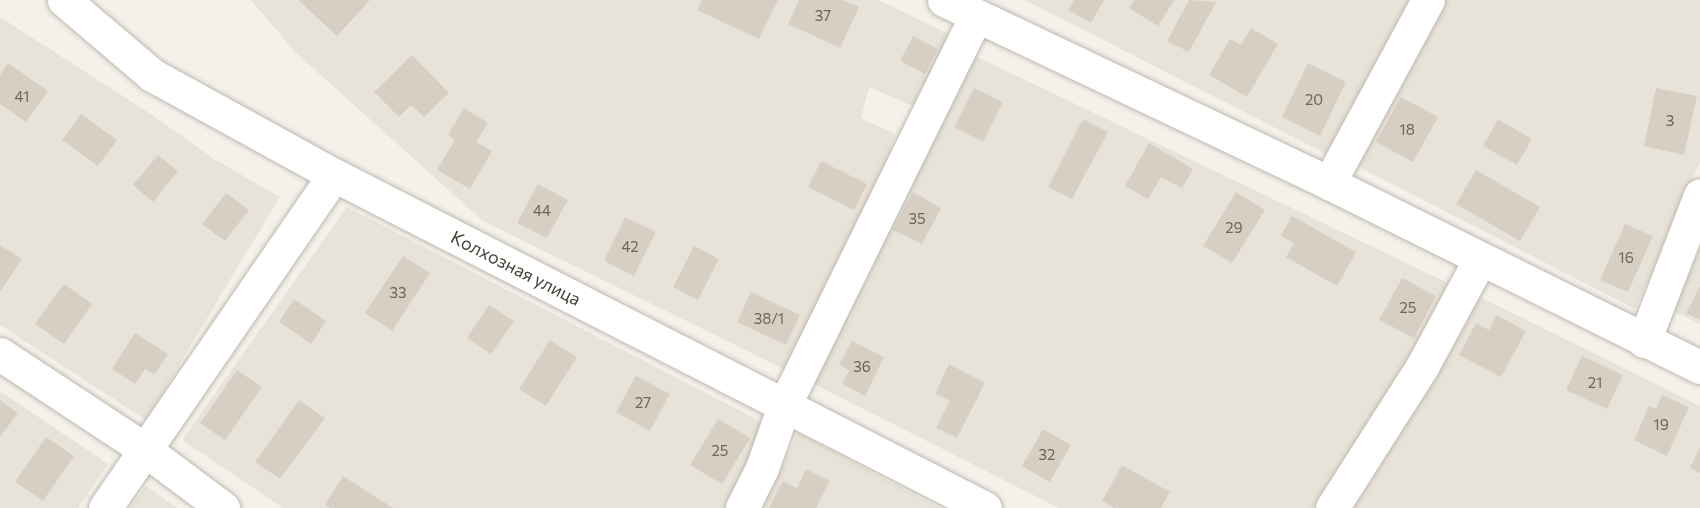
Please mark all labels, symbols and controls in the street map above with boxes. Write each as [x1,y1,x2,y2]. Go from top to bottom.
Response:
house number: 37 [815,7,831,25]
house number: 41 [15,88,29,106]
house number: 20 [1305,91,1323,109]
house number: 3 [1666,112,1674,130]
house number: 18 [1399,121,1415,139]
house number: 44 [533,202,551,220]
house number: 35 [908,210,926,228]
house number: 29 [1225,219,1243,237]
street label: Колхозная улица [447,226,585,310]
house number: 42 [621,238,639,256]
house number: 16 [1618,249,1634,267]
house number: 33 [389,284,407,302]
house number: 25 [1400,299,1416,317]
house number: 38/1 [754,310,784,328]
house number: 36 [853,358,871,376]
house number: 21 [1588,374,1602,392]
house number: 27 [635,394,651,412]
house number: 19 [1653,416,1669,434]
house number: 25 [712,442,728,460]
house number: 32 [1039,446,1055,464]

